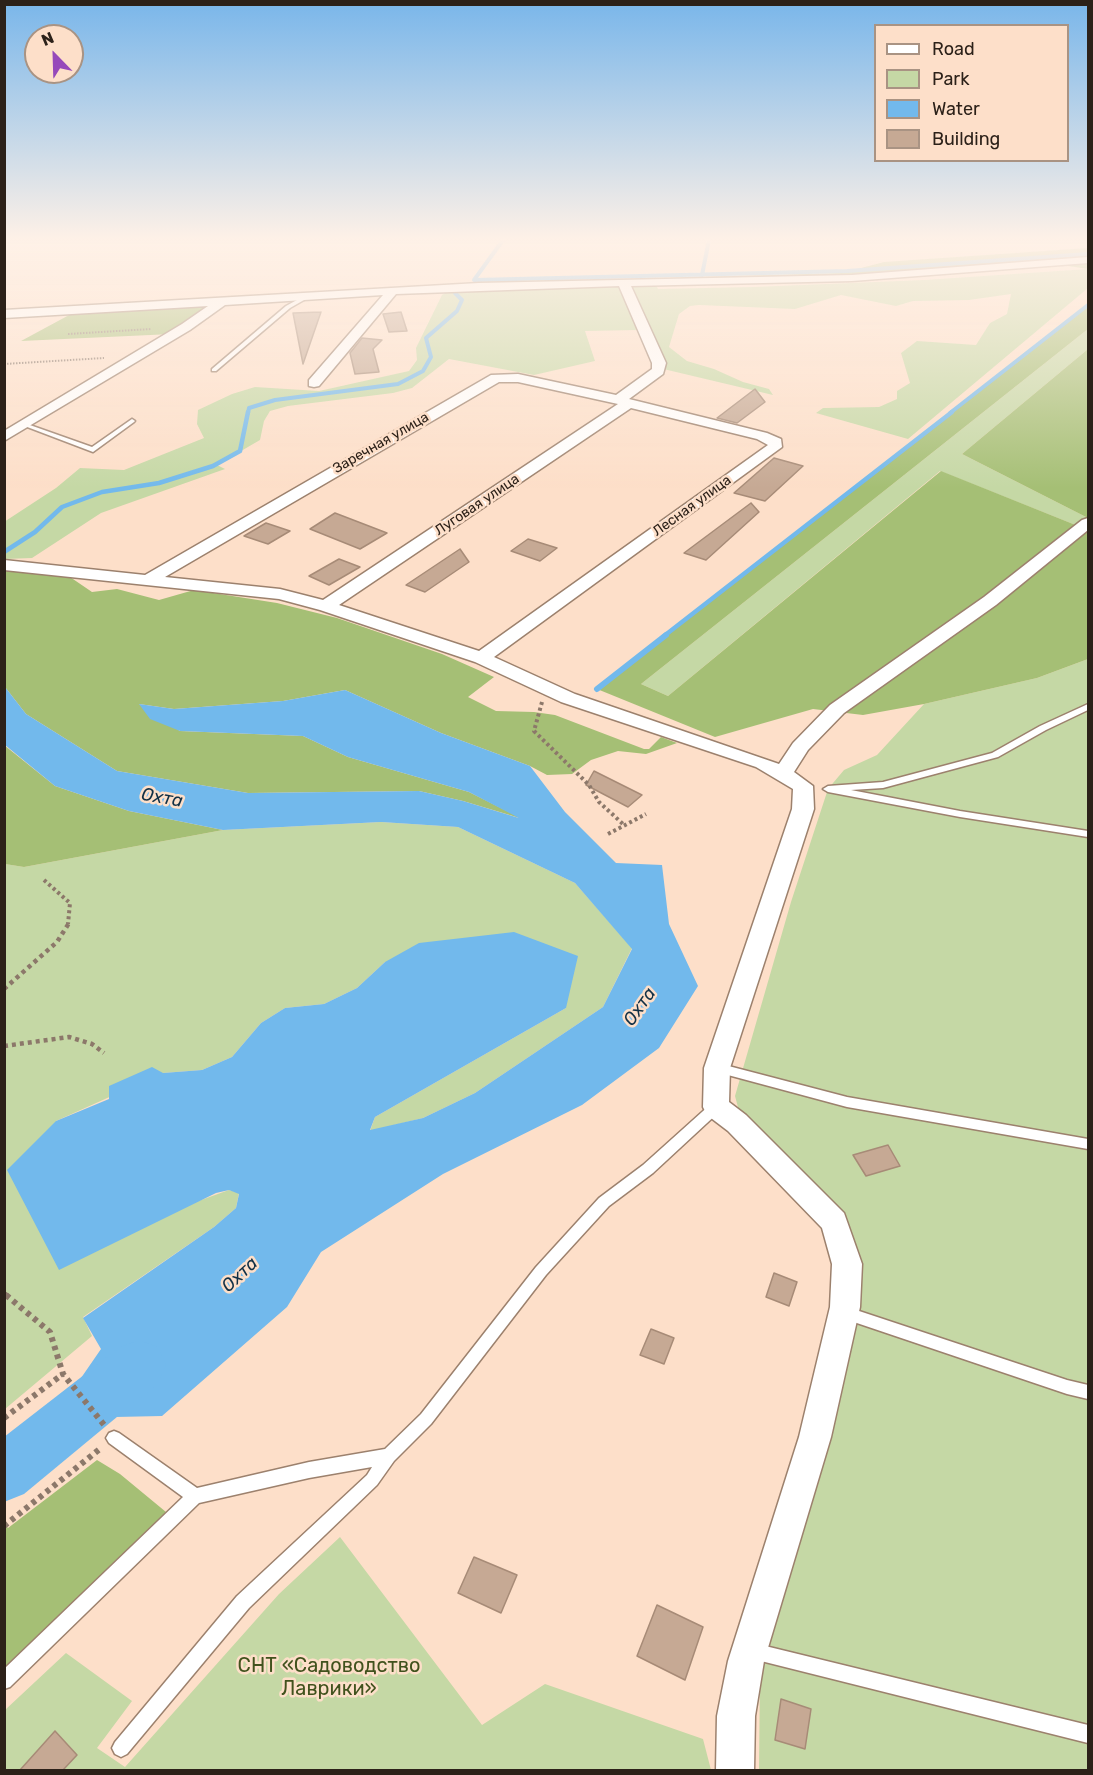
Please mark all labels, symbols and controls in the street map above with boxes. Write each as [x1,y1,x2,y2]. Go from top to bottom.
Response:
north arrow [24,24,84,84]
legend [874,24,1069,162]
text: N [39,28,57,50]
text: Road [932,38,975,60]
text: Park [932,68,969,90]
text: Water [932,98,980,120]
text: Building [932,128,1000,150]
street label: Заречная улица [330,409,432,477]
street label: Луговая улица [432,471,522,539]
street label: Лесная улица [649,472,735,540]
water label: Охта [140,784,184,812]
water label: Охта [619,984,661,1030]
water label: Охта [217,1253,263,1297]
park label: СНТ «Садоводство Лаврики» [238,1654,420,1701]

